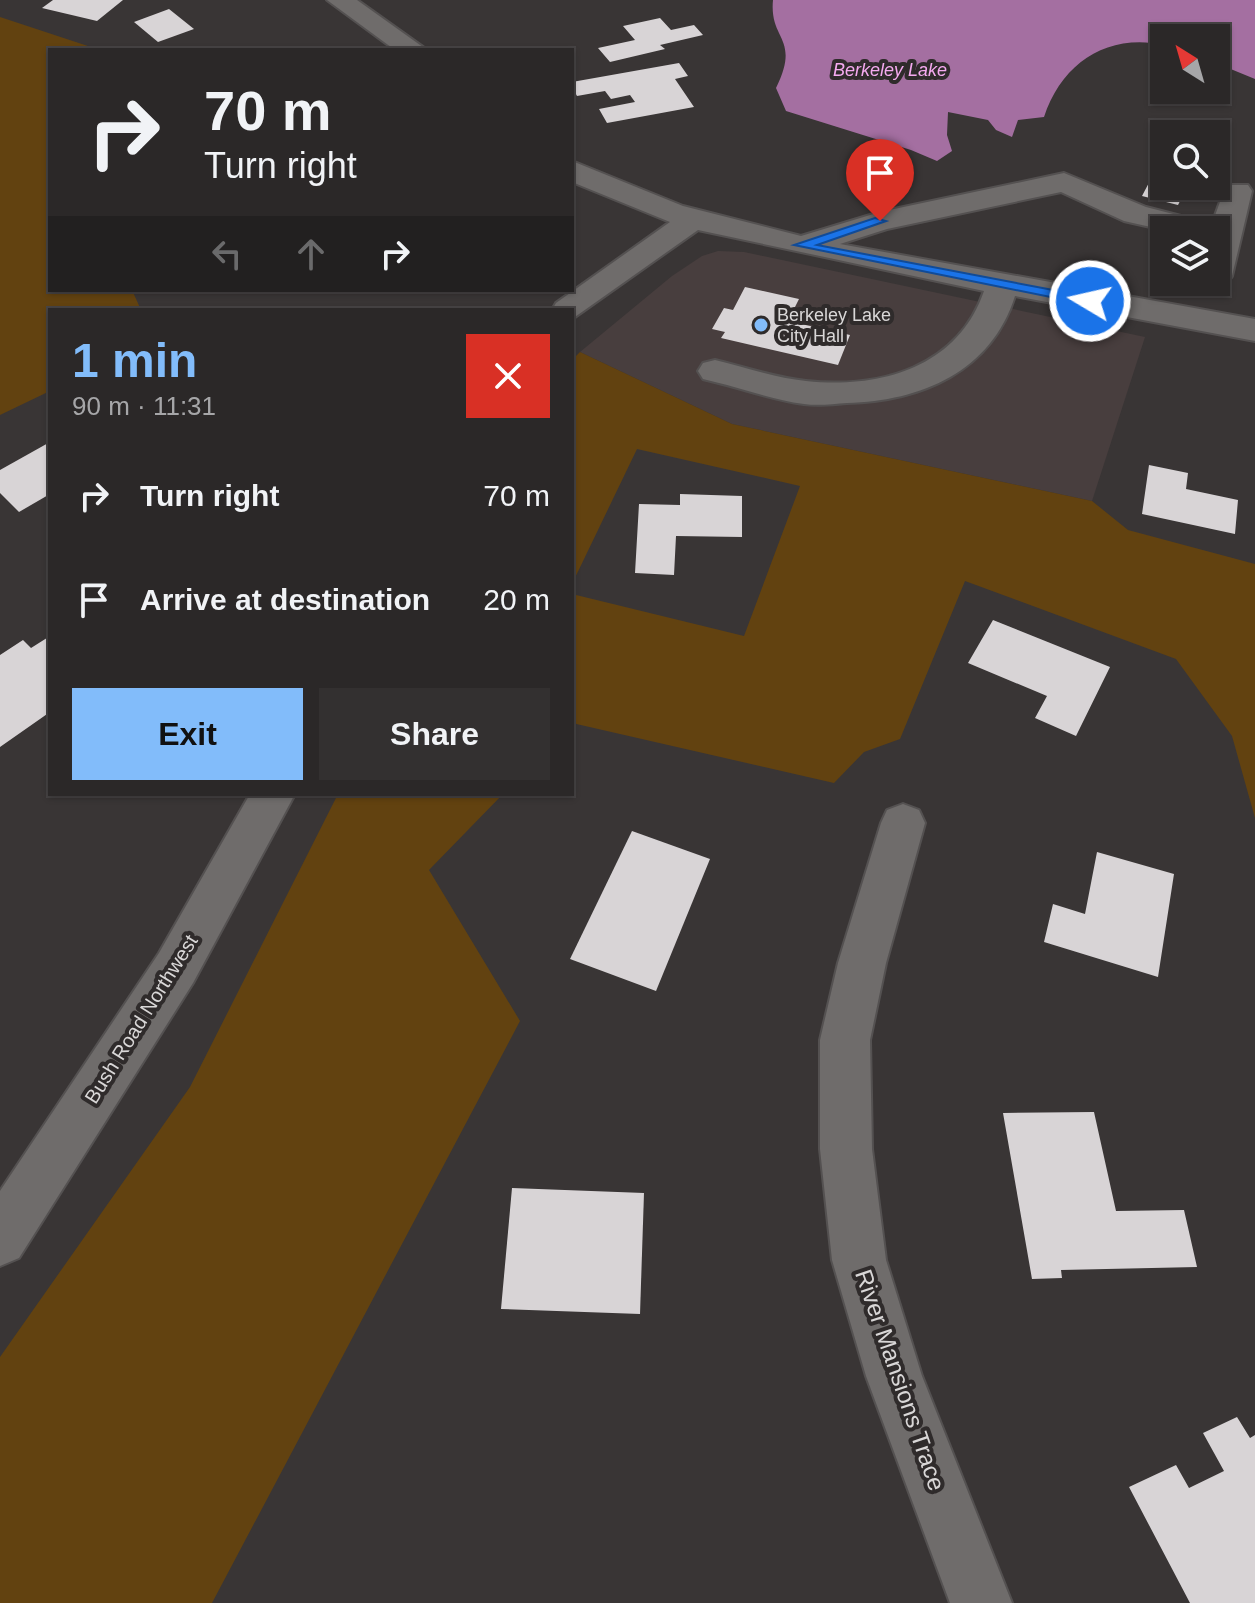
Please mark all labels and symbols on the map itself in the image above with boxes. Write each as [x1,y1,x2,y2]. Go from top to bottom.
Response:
north arrow [1150,24,1230,104]
water label: Berkeley Lake [833,60,947,80]
pin [846,139,914,221]
position arrow [1048,259,1132,343]
place label: Berkeley Lake City Hall [777,305,891,346]
marker: Berkeley Lake City Hall [752,316,770,334]
street label: Bush Road Northwest [80,930,202,1107]
street label: River Mansions Trace [850,1266,951,1494]

